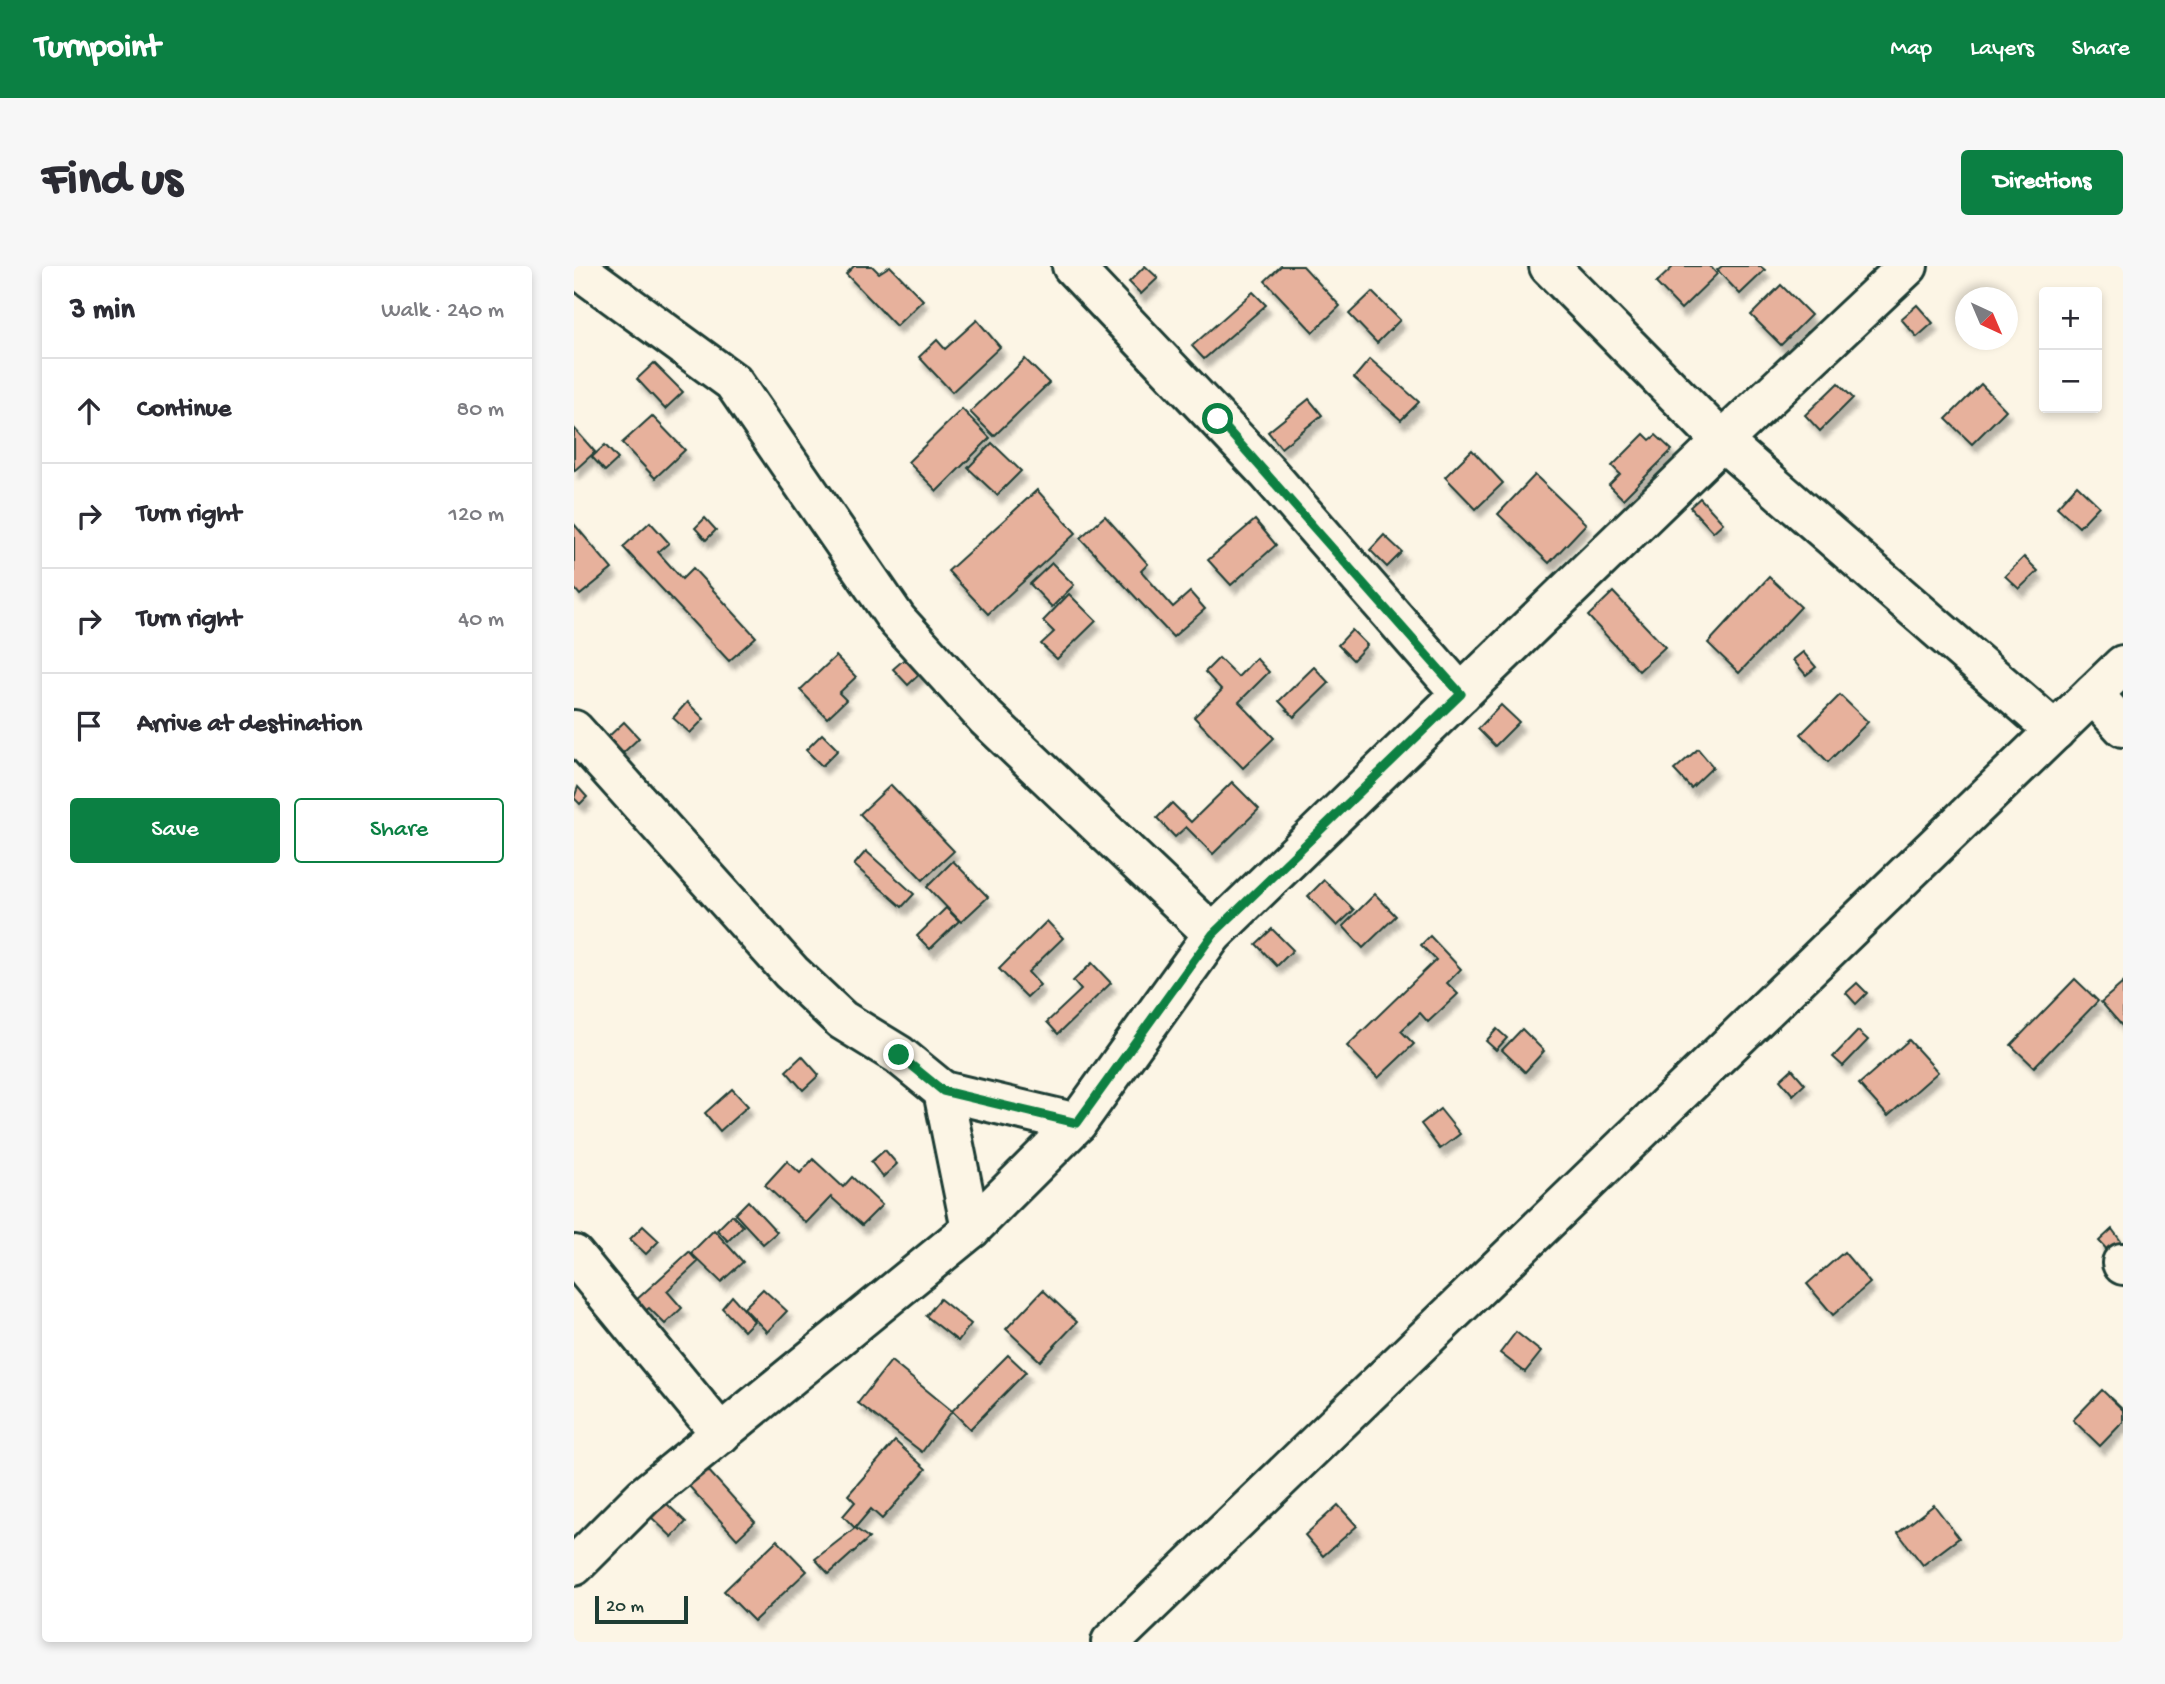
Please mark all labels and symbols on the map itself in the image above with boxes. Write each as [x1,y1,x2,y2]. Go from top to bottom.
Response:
north arrow [1955,287,2018,350]
route start [1202,403,1233,434]
route end [883,1039,914,1070]
scale bar [595,1593,688,1625]

